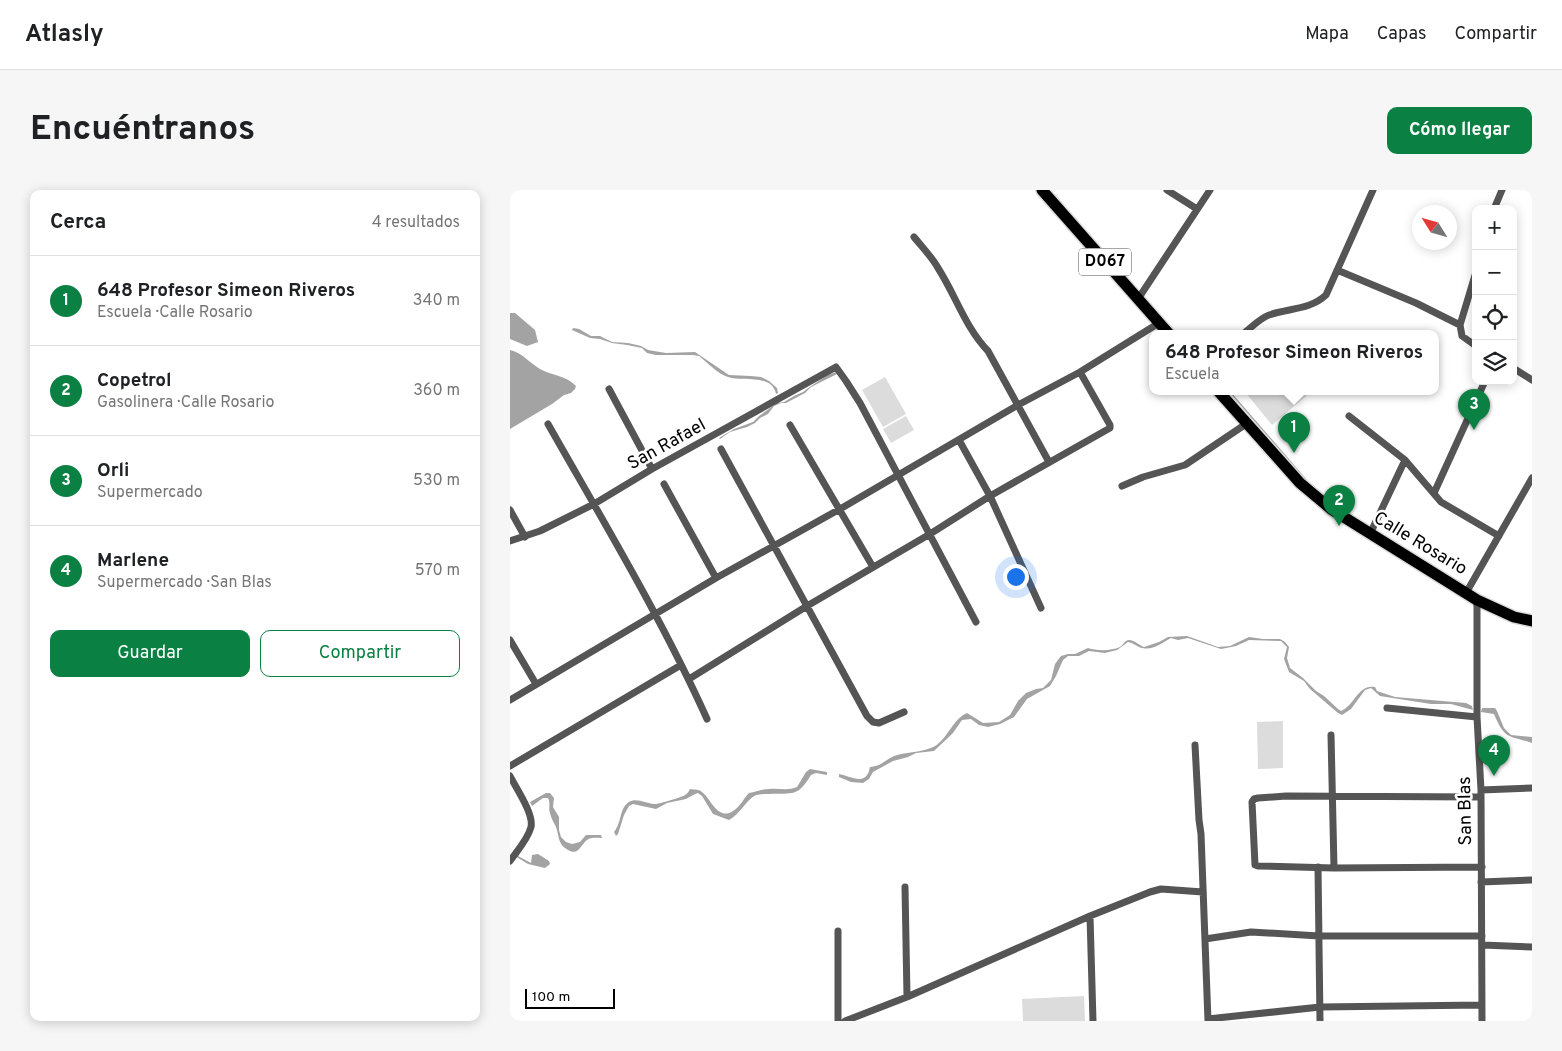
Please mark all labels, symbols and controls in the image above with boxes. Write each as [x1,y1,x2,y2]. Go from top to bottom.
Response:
text: Atlasly [25,20,104,50]
text: Mapa [1305,23,1349,46]
text: Capas [1377,23,1426,46]
text: Compartir [1454,23,1537,46]
button: Cómo llegar [1387,107,1532,154]
text: Encuéntranos [30,108,255,152]
north arrow [1412,205,1457,250]
map controls [1472,205,1517,385]
button: + [1472,205,1517,250]
text: Cerca [50,209,106,236]
text: 4 resultados [372,213,460,233]
road number: D067 [1079,248,1131,276]
button: − [1472,250,1517,295]
text: 648 Profesor Simeon Riveros [97,279,355,303]
text: 1 [63,291,69,311]
text: 340 m [413,291,460,311]
button: locate [1472,295,1517,340]
text: Escuela · Calle Rosario [97,303,253,323]
popup [1149,330,1439,395]
button: layers [1472,340,1517,385]
text: 648 Profesor Simeon Riveros [1165,341,1423,365]
text: Escuela [1165,365,1220,385]
text: Copetrol [97,369,172,393]
text: 2 [61,381,71,401]
text: 360 m [413,381,460,401]
pin: 3 [1458,389,1490,430]
text: Gasolinera · Calle Rosario [97,393,274,413]
pin: 1 [1278,412,1310,453]
street label: San Rafael [624,414,710,476]
text: Orli [97,459,129,483]
text: 3 [61,471,71,491]
text: 530 m [413,471,460,491]
text: Supermercado [97,483,203,503]
pin: 2 [1323,485,1355,526]
street label: Calle Rosario [1369,507,1471,581]
text: Marlene [97,549,169,573]
text: 4 [61,561,71,581]
text: 570 m [415,561,460,581]
your location [1003,564,1029,590]
text: Supermercado · San Blas [97,573,272,593]
button: Guardar [50,630,250,677]
button: Compartir [260,630,460,677]
pin: 4 [1478,735,1510,776]
street label: San Blas [1454,776,1478,846]
scale bar [525,986,615,1009]
text: 100 m [532,989,570,1006]

